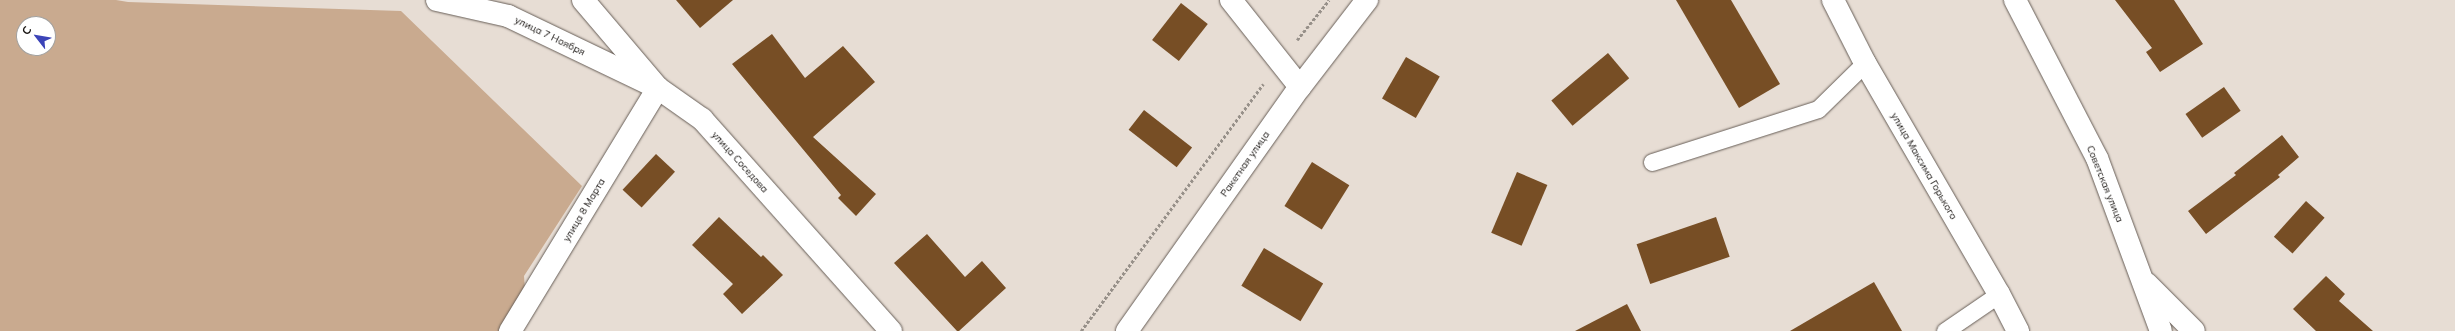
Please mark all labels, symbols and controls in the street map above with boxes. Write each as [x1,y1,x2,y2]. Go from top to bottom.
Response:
street label: улица 7 Ноября [513,14,587,58]
north arrow [16,16,56,56]
text: С [19,24,35,37]
street label: улица Максима Горького [1888,110,1960,222]
street label: улица Соседова [709,129,771,195]
street label: Ракетная улица [1218,129,1272,199]
street label: Советская улица [2084,144,2126,224]
street label: улица 8 Марта [560,176,608,244]

